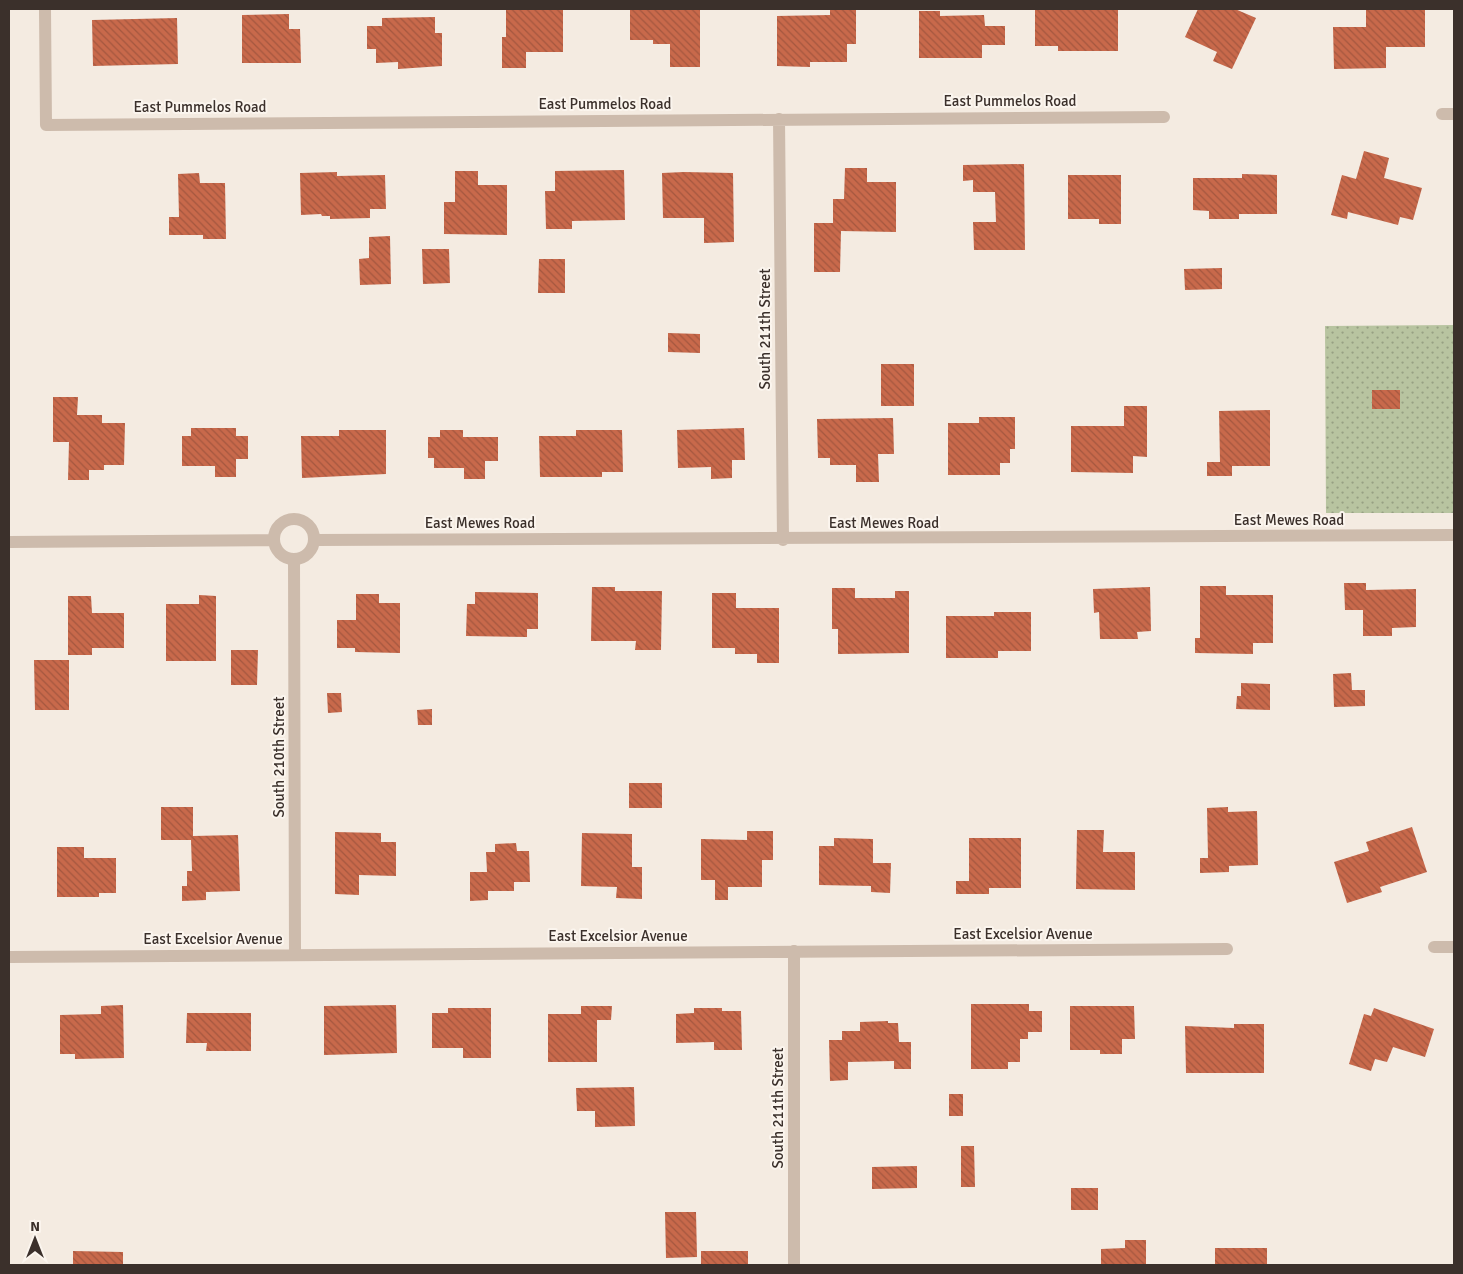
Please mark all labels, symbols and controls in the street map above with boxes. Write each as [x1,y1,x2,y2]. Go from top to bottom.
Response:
street label: East Pummelos Road [943,92,1077,110]
street label: East Pummelos Road [538,95,672,113]
street label: East Pummelos Road [133,98,267,116]
street label: South 211th Street [756,268,774,390]
street label: East Mewes Road [1234,511,1344,529]
street label: East Mewes Road [425,514,535,532]
street label: East Mewes Road [829,514,939,532]
street label: South 210th Street [270,696,288,818]
street label: East Excelsior Avenue [953,925,1093,943]
street label: East Excelsior Avenue [548,927,688,945]
street label: East Excelsior Avenue [143,930,283,948]
street label: South 211th Street [769,1047,787,1169]
north arrow [10,1214,60,1264]
text: N [30,1218,40,1235]

